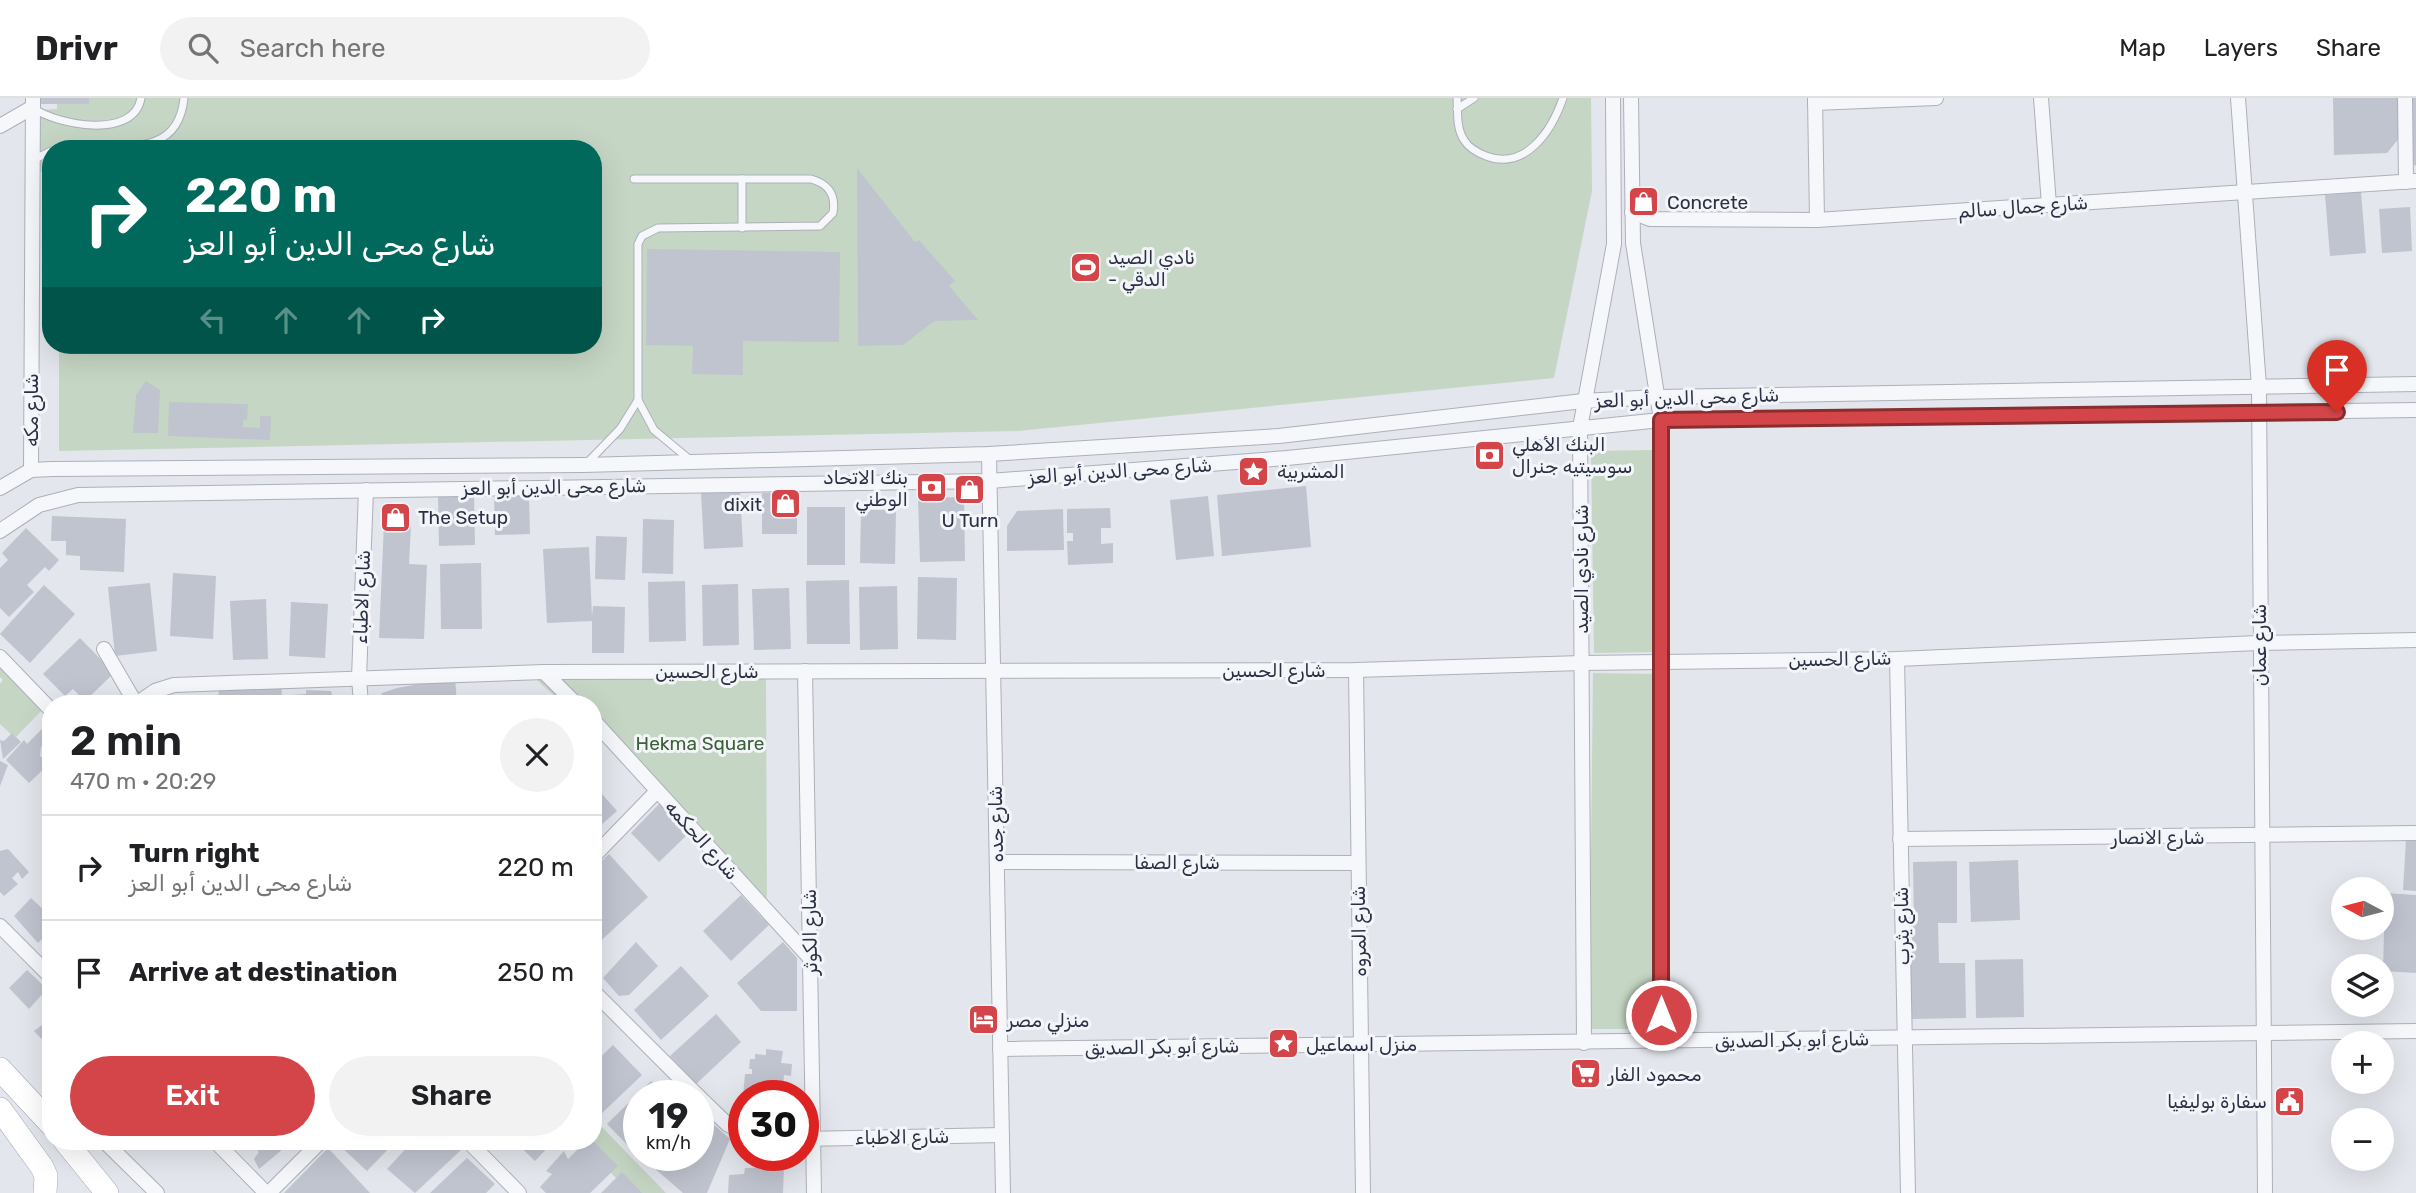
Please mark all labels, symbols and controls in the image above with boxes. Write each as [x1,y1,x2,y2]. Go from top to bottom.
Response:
search box [160,17,650,80]
text: Drivr [35,29,118,68]
icon: search [184,29,222,67]
text: Search here [240,33,386,64]
text: Map [2119,34,2166,62]
text: Layers [2204,34,2278,62]
text: Share [2316,34,2381,62]
text: 220 m [185,166,337,224]
icon: right [70,168,161,259]
shop icon: Concrete [1627,185,1661,219]
place label: Concrete [1667,191,1748,214]
street label: شارع جمال سالم [1957,191,2089,225]
text: شارع محى الدين أبو العز [185,225,496,263]
place label: نادي الصيد - الدقي [1108,246,1195,294]
sports icon: نادي الصيد - الدقي [1068,251,1102,285]
icon: left [194,301,232,339]
icon: ahead [267,301,305,339]
icon: ahead [340,301,378,339]
icon: right [413,301,451,339]
pin [2307,340,2367,412]
icon: arrive [2318,351,2356,389]
street label: شارع مكه [20,373,45,447]
street label: شارع محى الدين أبو العز [1593,383,1780,415]
place label: البنك الأهلي سوسيتيه جنرال [1512,433,1632,478]
bank icon: البنك الأهلي سوسيتيه جنرال [1472,438,1506,472]
street label: شارع محى الدين أبو العز [1026,453,1213,491]
place icon: المشربية [1237,454,1271,488]
place label: المشربية [1277,460,1345,483]
place label: بنك الاتحاد الوطني [823,466,908,514]
bank icon: بنك الاتحاد الوطني [914,471,948,505]
shop icon: U Turn [953,472,987,506]
street label: شارع محى الدين أبو العز [461,474,647,502]
shop icon: dixit [768,487,802,521]
place label: dixit [724,493,763,516]
shop icon: The Setup [378,500,412,534]
street label: شارع نادي الصيد [1570,504,1595,634]
place label: The Setup [418,506,508,529]
place label: U Turn [941,509,999,532]
street label: شارع الاطباء [349,549,377,645]
street label: شارع عمان [2248,604,2273,686]
street label: شارع الحسين [1788,647,1892,673]
street label: شارع الحسين [1222,659,1326,684]
street label: شارع الحسين [655,660,759,685]
text: 2 min [70,716,182,766]
button: close [500,718,574,792]
park label: Hekma Square [636,732,764,755]
text: 470 m · 20:29 [70,767,216,795]
street label: شارع جده [984,785,1010,863]
street label: شارع الحكمه [659,796,744,886]
street label: شارع الانصار [2110,826,2205,851]
text: Turn right [129,838,259,869]
icon: right [70,849,108,887]
street label: شارع الصفا [1134,851,1220,876]
text: 220 m [497,852,574,883]
text: شارع محى الدين أبو العز [129,869,352,897]
north arrow [2331,877,2394,940]
map controls [2331,877,2394,1171]
street label: شارع المروه [1347,885,1373,977]
street label: شارع يثرب [1890,886,1916,966]
street label: شارع الكوثر [798,889,824,976]
icon: arrive [70,954,108,992]
button: layers [2331,954,2394,1017]
text: Arrive at destination [129,957,397,988]
text: 250 m [497,957,574,988]
position arrow [1624,978,1698,1052]
hotel icon: منزلي مصر [967,1003,1001,1037]
place label: منزلي مصر [1006,1009,1089,1035]
place icon: منزل اسماعيل [1266,1027,1300,1061]
street label: شارع أبو بكر الصديق [1714,1027,1870,1055]
button: + [2331,1031,2394,1094]
place label: منزل اسماعيل [1306,1033,1417,1056]
street label: شارع أبو بكر الصديق [1084,1034,1240,1062]
button: Exit [70,1056,315,1136]
button: Share [329,1056,574,1136]
supermarket icon: محمود الفار [1568,1057,1602,1091]
place label: محمود الفار [1607,1063,1701,1086]
speed limit sign: 30 [728,1080,819,1171]
public building icon: سفارة بوليفيا [2273,1084,2307,1118]
place label: سفارة بوليفيا [2167,1090,2267,1113]
text: 19 [649,1095,688,1137]
button: − [2331,1108,2394,1171]
street label: شارع الاطباء [855,1125,950,1151]
text: km/h [646,1132,691,1154]

